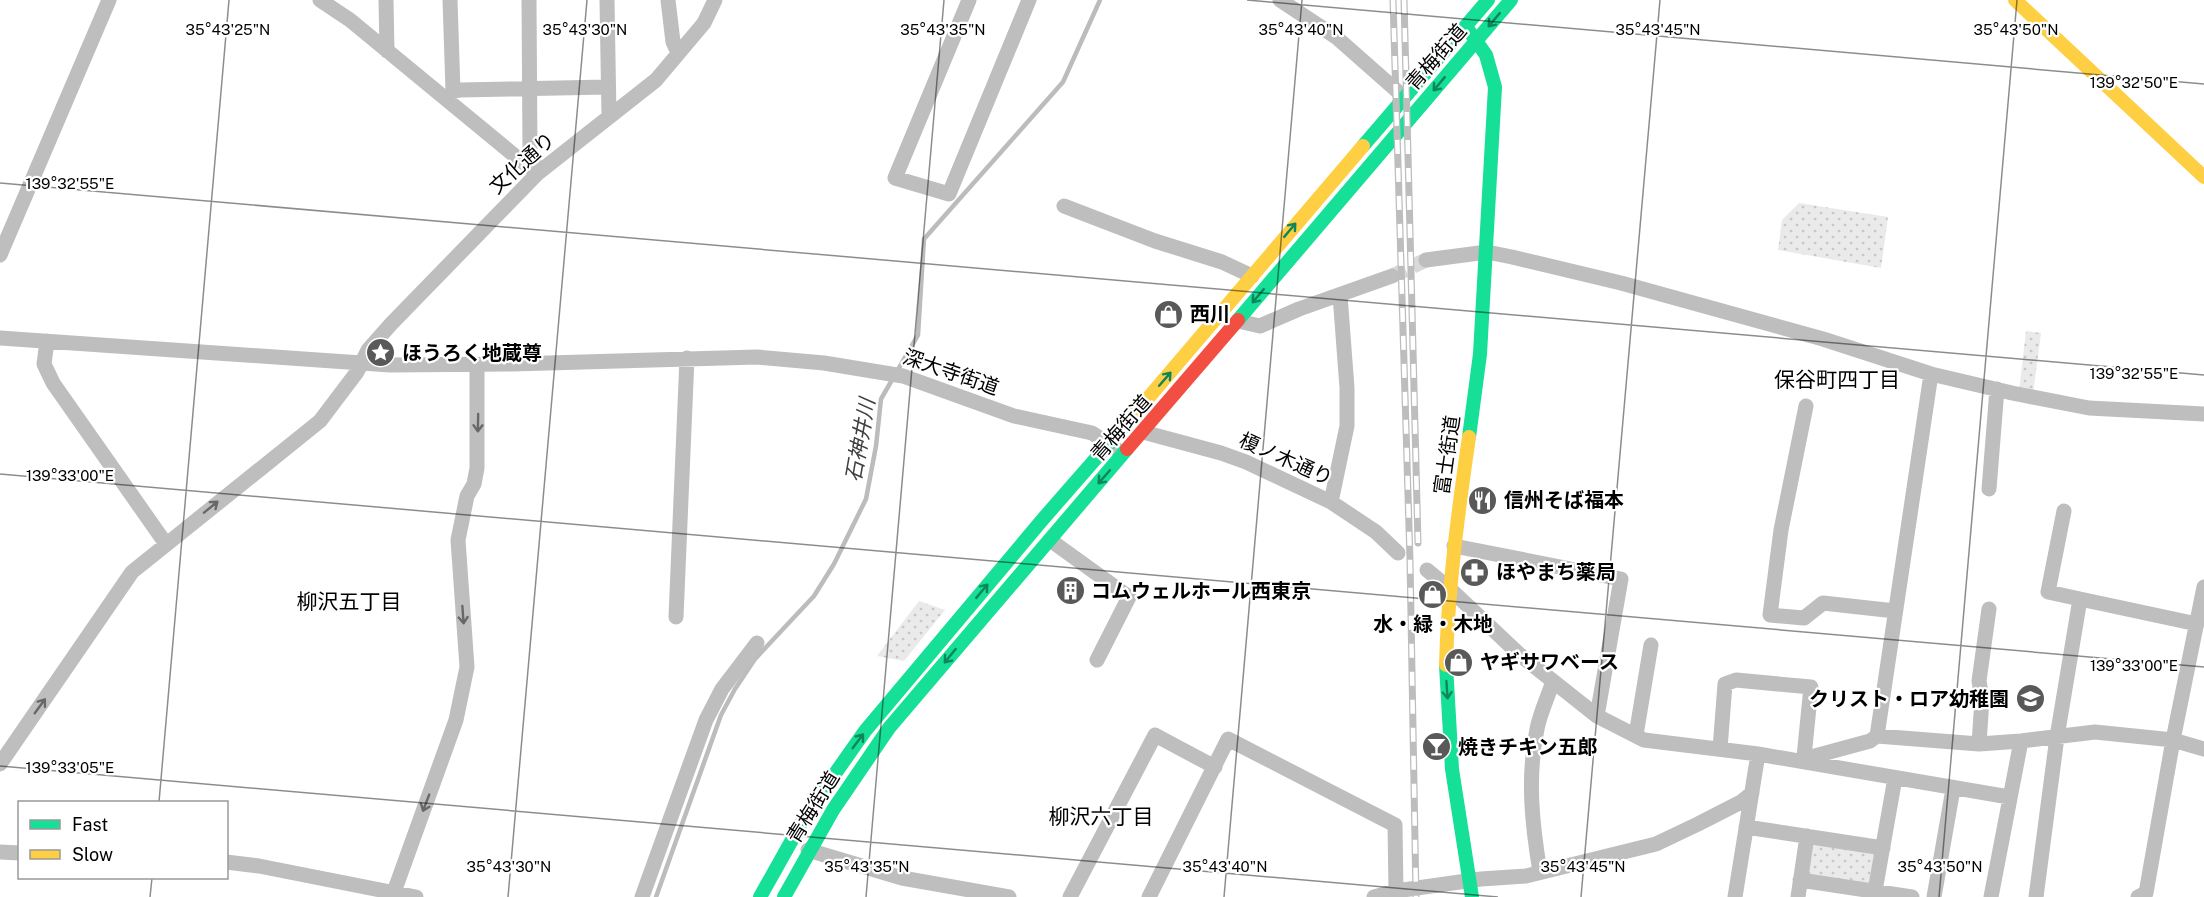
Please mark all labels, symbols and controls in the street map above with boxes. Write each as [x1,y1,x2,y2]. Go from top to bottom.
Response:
one-way arrow [1487,12,1501,27]
street label: 青梅街道 [1401,19,1471,95]
text: 35°43'25"N [186,21,270,38]
text: 35°43'30"N [543,21,627,38]
text: 35°43'35"N [900,21,986,38]
text: 35°43'40"N [1259,21,1343,38]
text: 35°43'45"N [1615,21,1701,38]
text: 35°43'50"N [1973,21,2059,38]
text: 139°32'50"E [2090,74,2178,91]
one-way arrow [1432,76,1445,92]
street label: 文化通り [484,127,560,199]
text: 139°32'55"E [26,175,114,192]
one-way arrow [1284,222,1297,238]
one-way arrow [1252,288,1265,304]
shop icon: 西川 [1153,298,1185,330]
place label: 西川 [1190,302,1230,326]
place icon: ほうろく地蔵尊 [365,337,397,369]
place label: ほうろく地蔵尊 [402,341,542,365]
street label: 深大寺街道 [900,344,1002,400]
text: 139°32'55"E [2090,365,2178,382]
district label: 保谷町四丁目 [1774,367,1900,392]
one-way arrow [1158,371,1171,387]
street label: 青梅街道 [1086,390,1156,466]
water label: 石神井川 [840,394,880,484]
one-way arrow [473,413,484,433]
street label: 富士街道 [1430,414,1464,496]
street label: 榎ノ木通り [1235,428,1337,490]
text: 139°33'00"E [26,467,114,484]
one-way arrow [1098,469,1111,485]
restaurant icon: 信州そば福本 [1467,484,1499,516]
place label: 信州そば福本 [1504,488,1624,512]
one-way arrow [203,500,219,513]
pharmacy icon: ほやまち薬局 [1459,556,1491,588]
place label: ほやまち薬局 [1496,560,1616,584]
building icon: コムウェルホール西東京 [1054,575,1086,607]
shop icon: 水・緑・木地 [1417,578,1449,610]
place label: コムウェルホール西東京 [1091,579,1311,603]
one-way arrow [976,583,989,599]
district label: 柳沢五丁目 [297,589,402,614]
one-way arrow [458,604,469,624]
place label: 水・緑・木地 [1373,612,1493,636]
shop icon: ヤギサワベース [1443,646,1475,678]
one-way arrow [943,648,956,664]
place label: ヤギサワベース [1480,650,1619,674]
text: 139°33'00"E [2090,657,2178,674]
one-way arrow [1442,679,1453,699]
school or university icon: クリスト・ロア幼稚園 [2014,683,2046,715]
place label: クリスト・ロア幼稚園 [1809,687,2009,711]
one-way arrow [34,699,46,715]
bar icon: 焼きチキン五郎 [1421,731,1453,763]
one-way arrow [852,733,864,749]
place label: 焼きチキン五郎 [1458,735,1597,759]
text: 139°33'05"E [26,759,114,776]
street label: 青梅街道 [782,767,844,847]
one-way arrow [420,793,431,812]
legend [18,801,228,879]
district label: 柳沢六丁目 [1049,804,1154,829]
text: Fast [72,814,108,835]
text: Slow [72,844,113,865]
text: 35°43'30"N [467,858,551,875]
text: 35°43'35"N [824,858,910,875]
text: 35°43'40"N [1183,858,1267,875]
text: 35°43'45"N [1540,858,1626,875]
text: 35°43'50"N [1897,858,1983,875]

